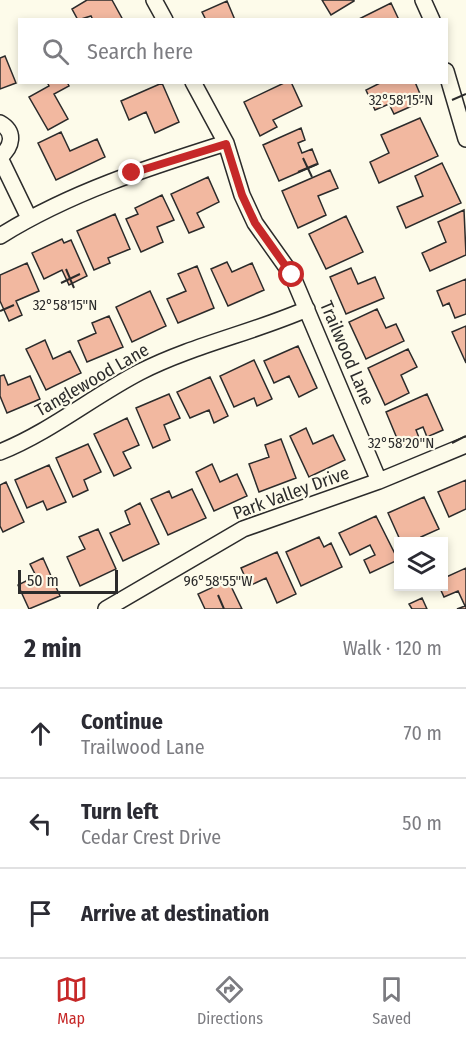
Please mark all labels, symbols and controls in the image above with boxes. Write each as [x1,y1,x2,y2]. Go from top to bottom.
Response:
search box [18,18,448,84]
icon: search [39,35,72,68]
text: Search here [87,38,193,65]
text: 32°58'15"N [369,91,433,109]
route end [118,159,144,185]
route start [278,261,304,287]
text: 32°58'15"N [33,296,97,314]
street label: Trailwood Lane [315,297,379,409]
street label: Tanglewood Lane [31,339,153,421]
text: 32°58'20"N [368,434,434,452]
street label: Park Valley Drive [230,462,352,524]
map controls [394,537,448,591]
button: layers [394,537,448,591]
scale bar [18,567,118,594]
text: 50 m [27,571,59,590]
text: 96°58'55"W [184,572,252,590]
text: 2 min [24,633,82,664]
text: Walk · 120 m [343,636,442,660]
text: Continue [81,708,163,735]
icon: ahead [24,717,57,750]
text: 70 m [404,721,442,745]
text: Trailwood Lane [81,735,205,759]
text: Turn left [81,798,159,825]
icon: left [24,807,57,840]
text: 50 m [402,811,442,835]
text: Cedar Crest Drive [81,825,221,849]
icon: arrive [24,897,57,930]
text: Arrive at destination [81,900,269,927]
tab: Map [55,973,88,1028]
tab: Directions [197,973,263,1028]
tab: Saved [372,973,411,1028]

